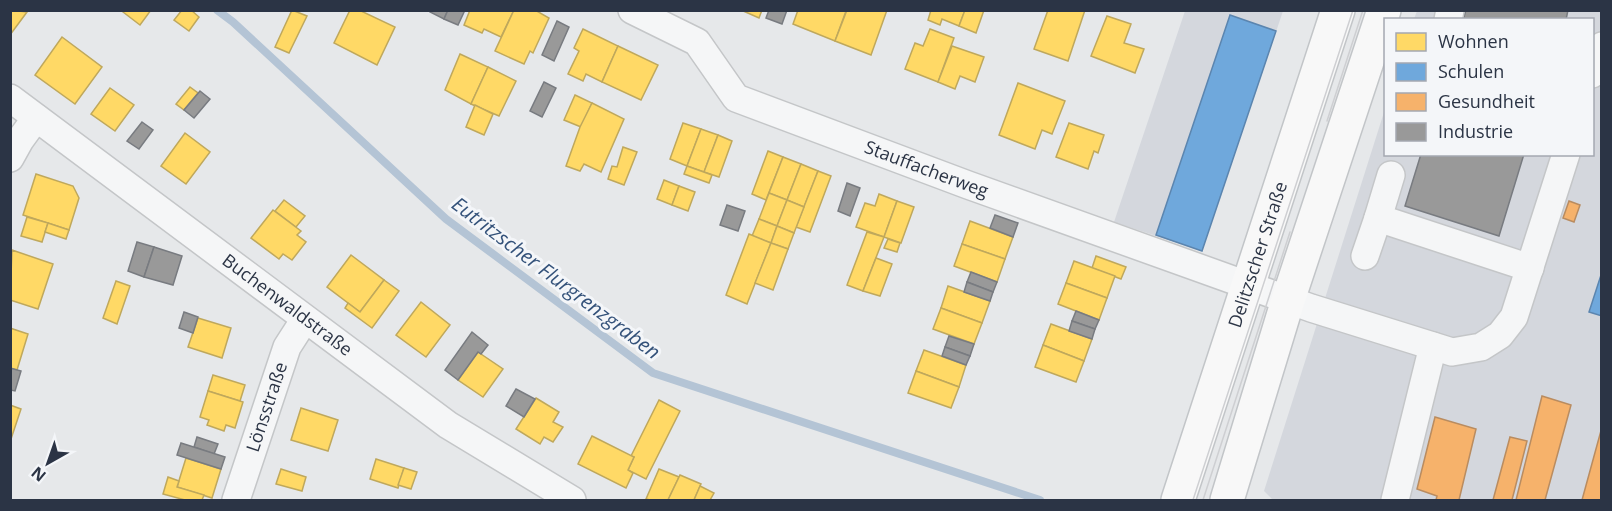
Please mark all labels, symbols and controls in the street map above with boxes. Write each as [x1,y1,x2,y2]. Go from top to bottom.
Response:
legend [1384,18,1594,156]
text: Wohnen [1438,29,1509,53]
text: Schulen [1438,59,1504,83]
text: Gesundheit [1438,89,1535,113]
text: Industrie [1438,119,1513,143]
street label: Stauffacherweg [861,134,992,202]
street label: Delitzscher Straße [1222,178,1292,331]
water label: Eutritzscher Flurgrenzgraben [447,190,666,365]
street label: Buchenwaldstraße [218,248,358,361]
street label: Lönsstraße [240,359,292,455]
north arrow [18,433,78,493]
text: N [26,462,50,487]

